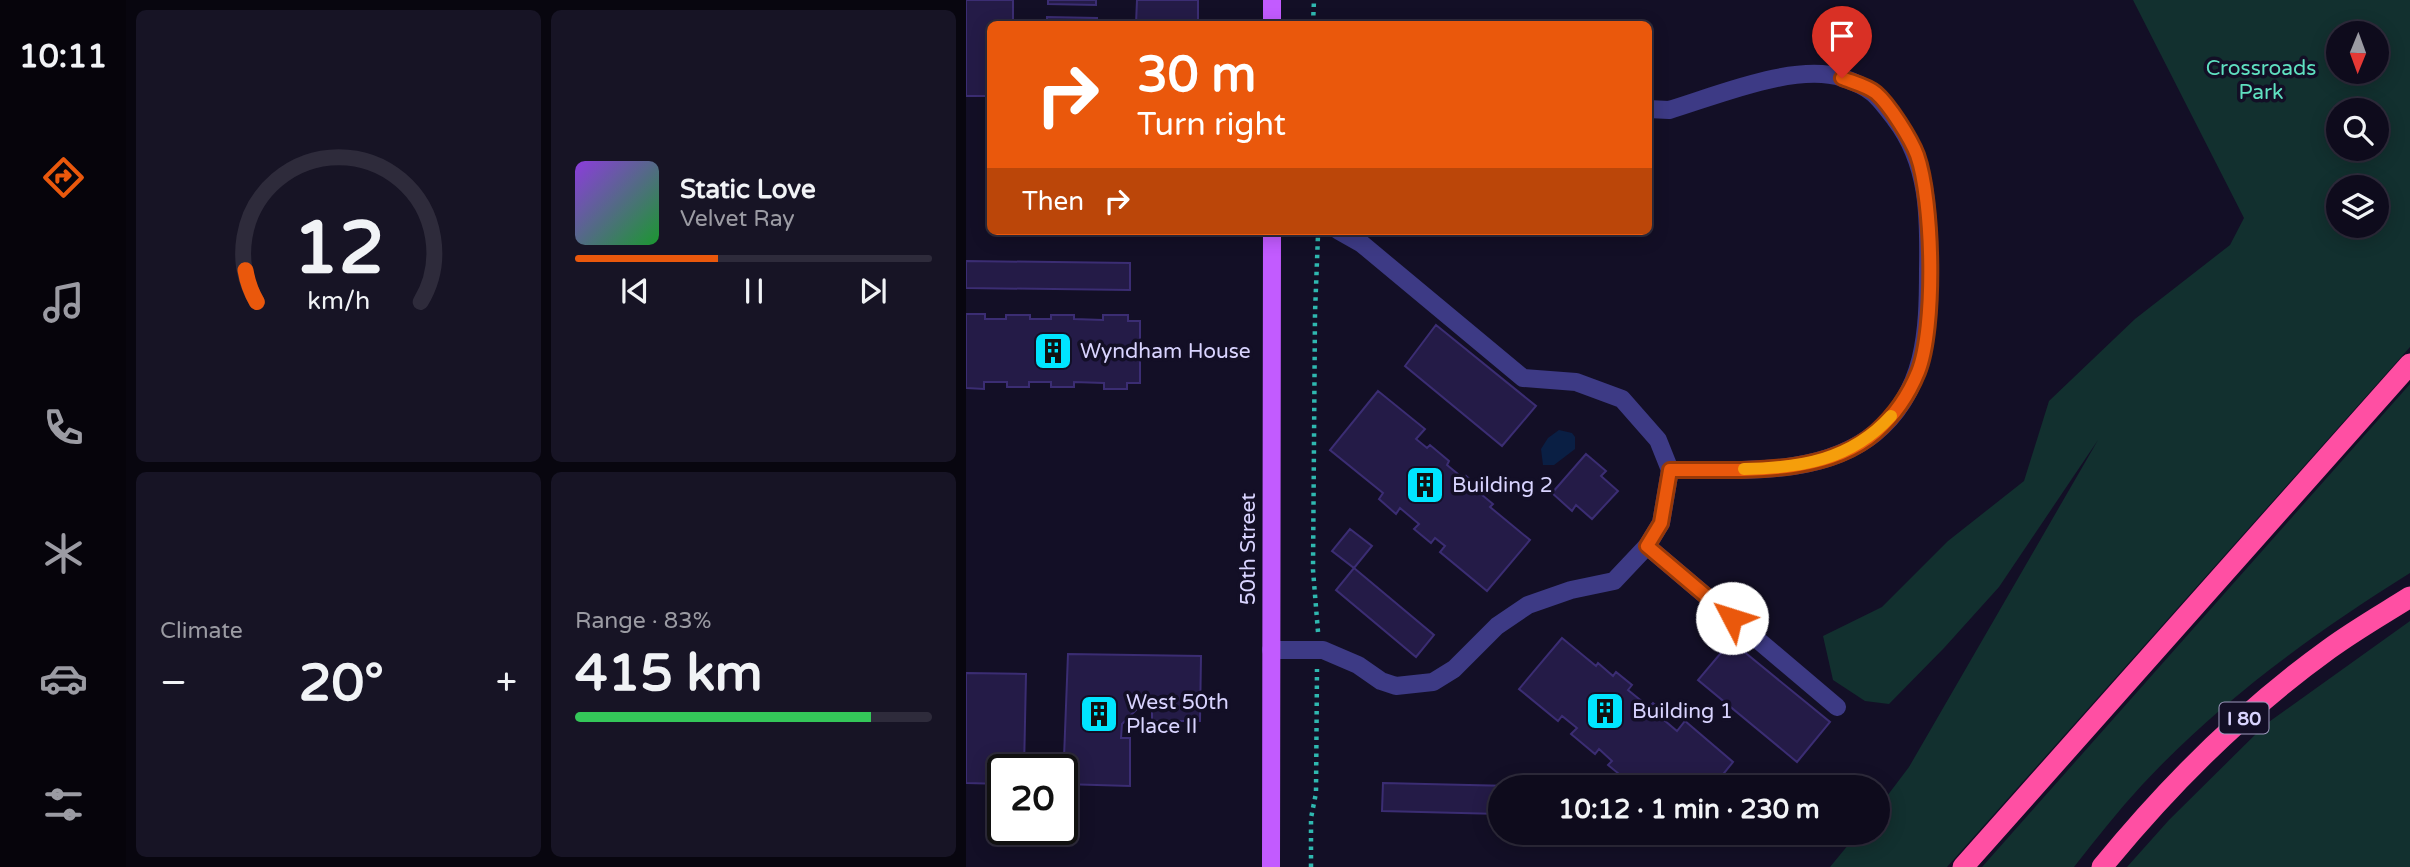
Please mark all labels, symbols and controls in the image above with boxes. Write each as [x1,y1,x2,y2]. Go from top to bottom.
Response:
pin [1812,6,1872,78]
icon: arrive [1823,17,1861,55]
north arrow [2326,21,2389,84]
map controls [2326,21,2389,238]
text: 10:11 [19,38,107,76]
text: 30 m [1137,46,1256,105]
icon: right [1022,49,1113,140]
park label: Crossroads Park [2206,56,2316,105]
button: search [2326,98,2389,161]
text: Turn right [1137,106,1286,144]
icon: directions [39,153,88,202]
text: Static Love [680,174,816,205]
button: layers [2326,175,2389,238]
icon: right [1098,182,1136,220]
text: Then [1022,186,1084,217]
text: 12 [293,205,384,293]
text: Velvet Ray [680,205,795,233]
icon: previous [616,272,654,310]
icon: pause [735,272,773,310]
icon: next [854,272,892,310]
icon: music [39,278,88,327]
text: km/h [307,286,370,316]
building icon: Wyndham House [1032,330,1074,372]
place label: Wyndham House [1080,339,1251,364]
icon: phone [39,403,88,452]
building icon: Building 2 [1404,464,1446,506]
place label: Building 2 [1452,473,1553,498]
street label: 50th Street [1236,493,1261,605]
icon: climate [39,529,88,578]
position arrow [1695,581,1769,655]
text: Range · 83% [575,607,711,635]
text: Climate [160,617,243,645]
text: 415 km [575,642,763,705]
text: 20° [299,652,384,715]
icon: car [39,654,88,703]
text: − [160,660,187,706]
text: + [496,660,517,706]
place label: West 50th Place II [1126,690,1229,739]
building icon: Building 1 [1584,690,1626,732]
building icon: West 50th Place II [1078,693,1120,735]
place label: Building 1 [1632,699,1733,724]
road number: I 80 [2220,702,2268,734]
speed limit sign: 20 [987,754,1078,845]
icon: filters [39,780,88,829]
text: 10:12 · 1 min · 230 m [1558,794,1820,825]

